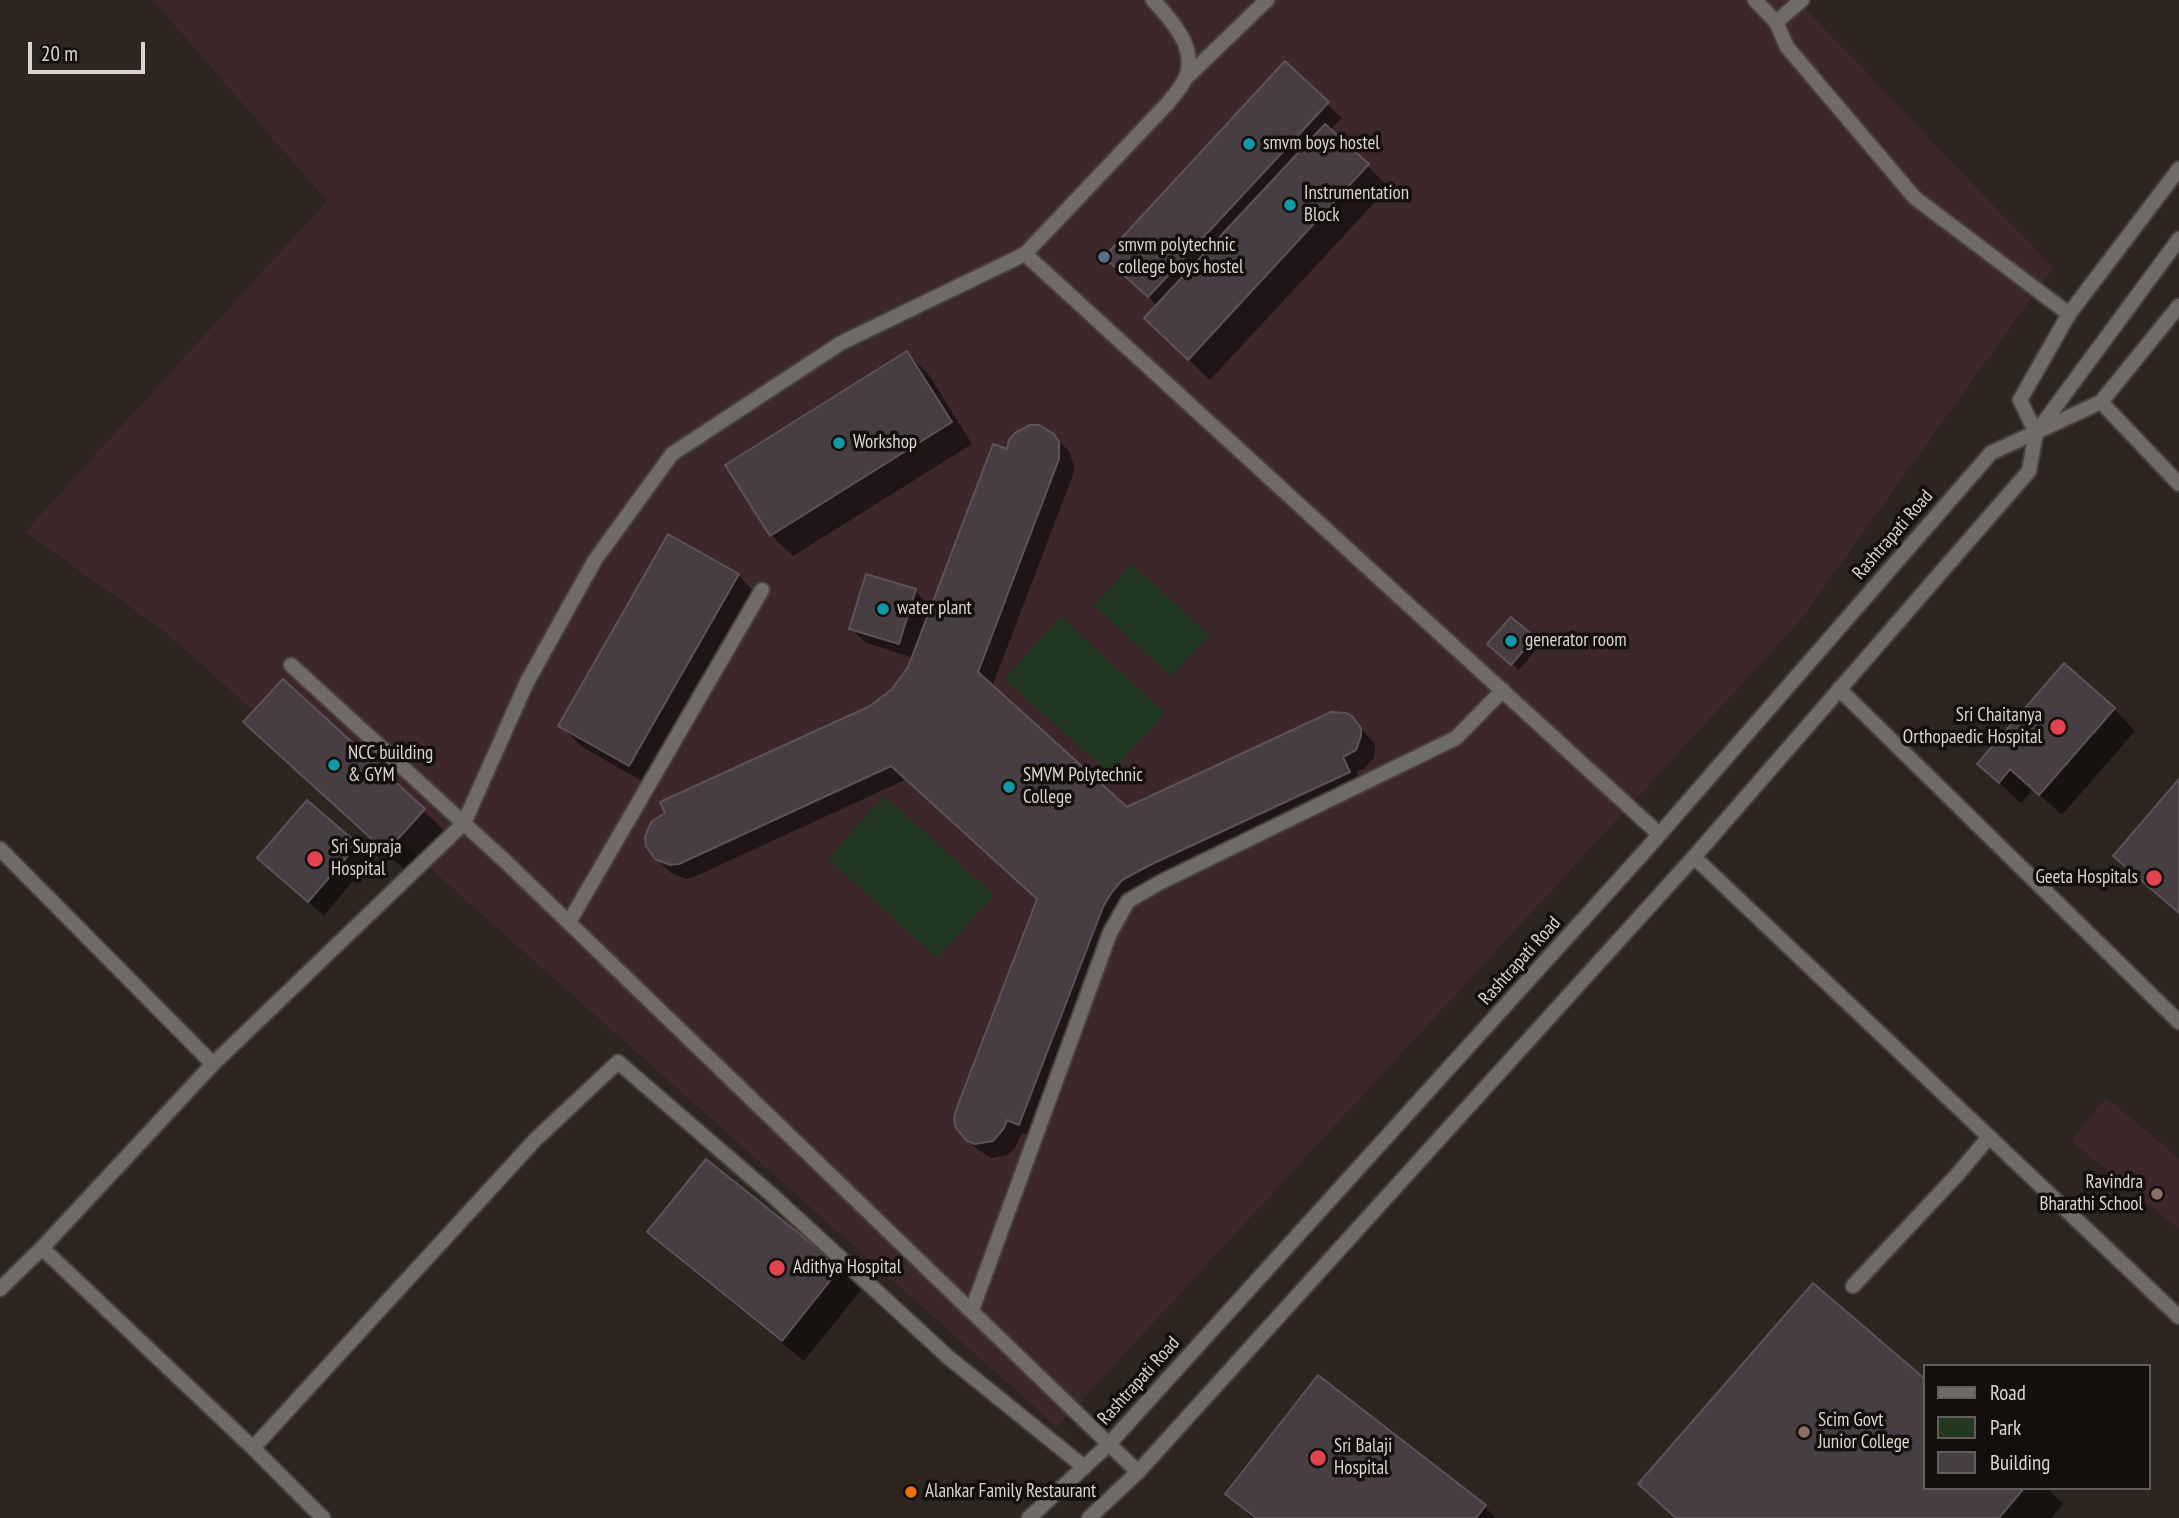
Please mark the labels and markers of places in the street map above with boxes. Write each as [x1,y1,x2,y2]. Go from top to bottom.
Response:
place label: smvm boys hostel [1263,133,1380,155]
marker: smvm boys hostel [1241,136,1257,152]
place label: Instrumentation Block [1304,183,1409,227]
marker: Instrumentation Block [1282,197,1298,213]
place label: smvm polytechnic college boys hostel [1118,235,1243,279]
marker: smvm polytechnic college boys hostel [1096,249,1112,265]
place label: Workshop [853,432,917,454]
marker: Workshop [831,435,847,451]
place label: water plant [897,598,972,620]
marker: water plant [875,601,891,617]
place label: generator room [1525,630,1627,652]
marker: generator room [1503,633,1519,649]
place label: Sri Chaitanya Orthopaedic Hospital [1903,705,2042,749]
marker: Sri Chaitanya Orthopaedic Hospital [2048,717,2068,737]
place label: NCC building & GYM [348,743,433,787]
marker: NCC building & GYM [326,757,342,773]
place label: SMVM Polytechnic College [1023,765,1143,809]
marker: SMVM Polytechnic College [1001,779,1017,795]
place label: Sri Supraja Hospital [331,837,402,881]
marker: Sri Supraja Hospital [305,849,325,869]
place label: Geeta Hospitals [2035,867,2138,889]
marker: Geeta Hospitals [2144,868,2164,888]
place label: Ravindra Bharathi School [2039,1172,2143,1216]
marker: Ravindra Bharathi School [2149,1186,2165,1202]
place label: Adithya Hospital [793,1257,901,1279]
marker: Adithya Hospital [767,1258,787,1278]
place label: Scim Govt Junior College [1818,1410,1910,1454]
marker: Scim Govt Junior College [1796,1424,1812,1440]
place label: Sri Balaji Hospital [1334,1436,1392,1480]
marker: Sri Balaji Hospital [1308,1448,1328,1468]
place label: Alankar Family Restaurant [925,1481,1096,1503]
marker: Alankar Family Restaurant [903,1484,919,1500]

